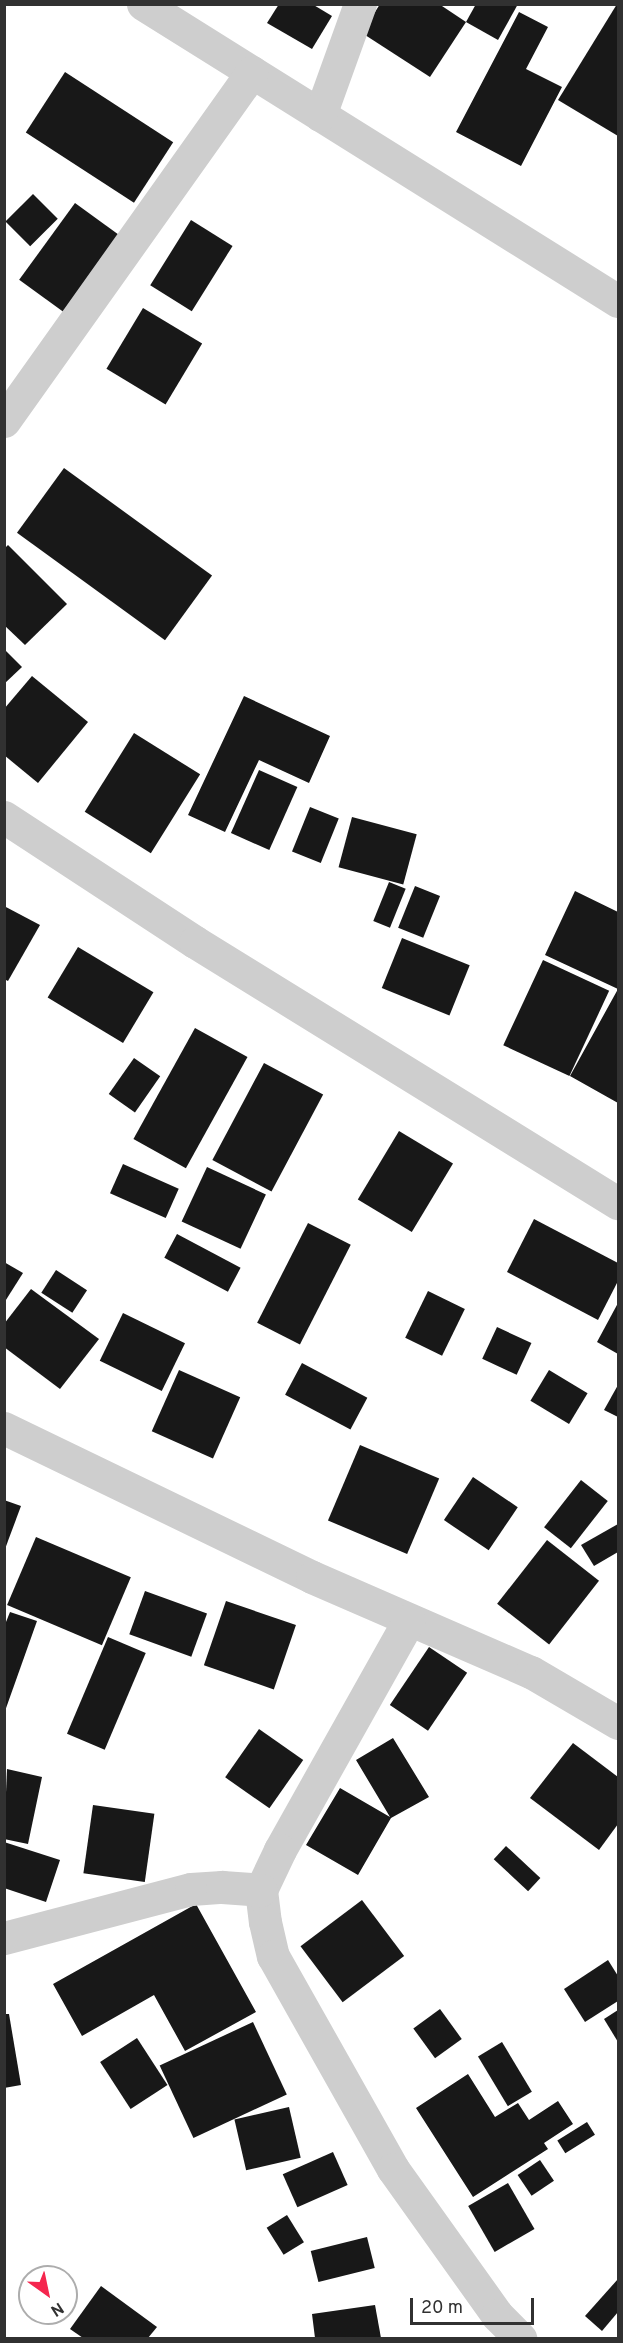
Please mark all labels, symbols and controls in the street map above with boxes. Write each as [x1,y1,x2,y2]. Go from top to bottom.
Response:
north arrow [18,2265,78,2325]
scale bar [413,2286,538,2324]
text: N [46,2297,67,2320]
text: 20 m [421,2297,463,2320]

